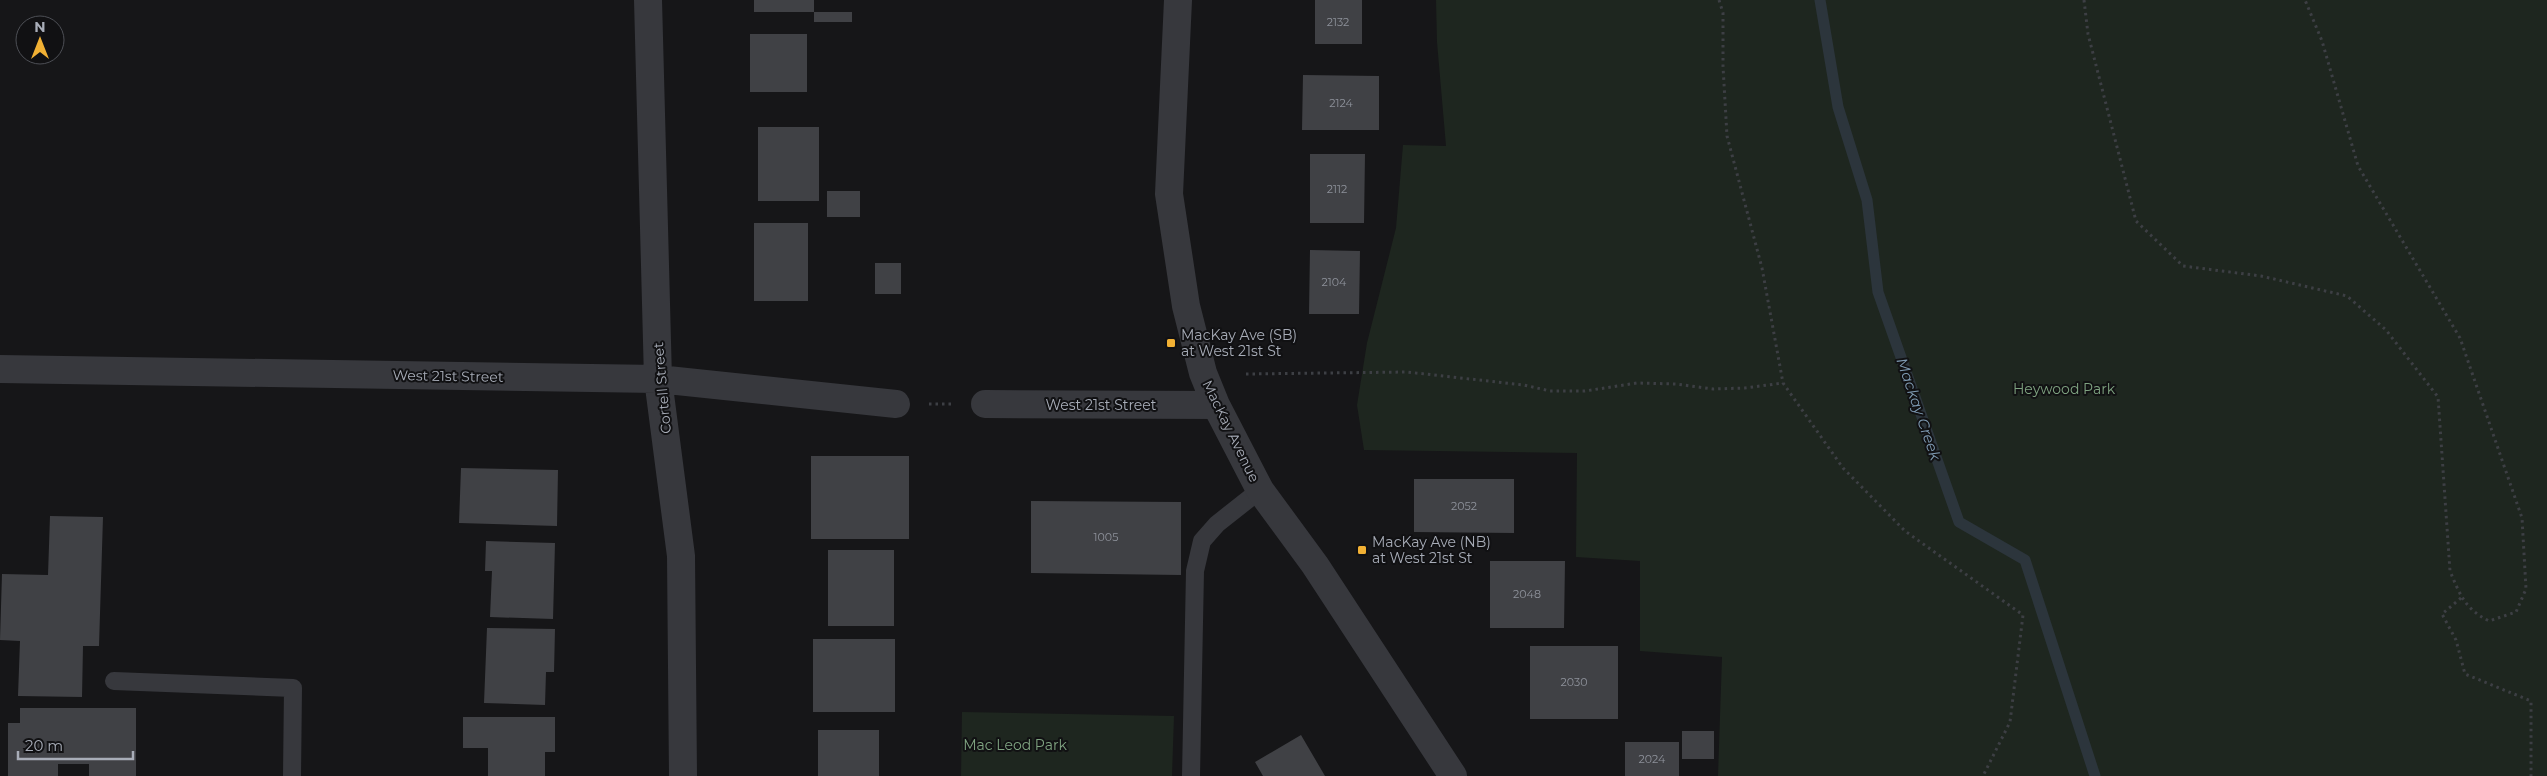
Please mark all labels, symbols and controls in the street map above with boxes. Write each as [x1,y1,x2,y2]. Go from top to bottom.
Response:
north arrow [15,15,65,65]
house number: 2132 [1327,15,1349,29]
text: N [34,18,46,36]
house number: 2124 [1329,96,1353,110]
house number: 2112 [1327,182,1347,196]
house number: 2104 [1322,275,1347,289]
place label: MacKay Ave (SB) at West 21st St [1181,326,1297,360]
marker: MacKay Ave (SB) at West 21st St [1165,337,1177,349]
street label: Cortell Street [649,341,675,434]
water label: Mackay Creek [1893,355,1946,464]
street label: West 21st Street [392,366,504,386]
street label: MacKay Avenue [1199,377,1263,485]
park label: Heywood Park [2013,380,2116,398]
street label: West 21st Street [1046,396,1157,414]
house number: 2052 [1451,499,1477,513]
house number: 1005 [1094,530,1118,544]
place label: MacKay Ave (NB) at West 21st St [1372,533,1491,567]
marker: MacKay Ave (NB) at West 21st St [1356,544,1368,556]
house number: 2048 [1513,587,1541,601]
house number: 2030 [1561,675,1587,689]
scale bar [18,728,132,760]
text: 20 m [25,736,63,755]
park label: Mac Leod Park [963,736,1067,754]
house number: 2024 [1639,752,1666,766]

